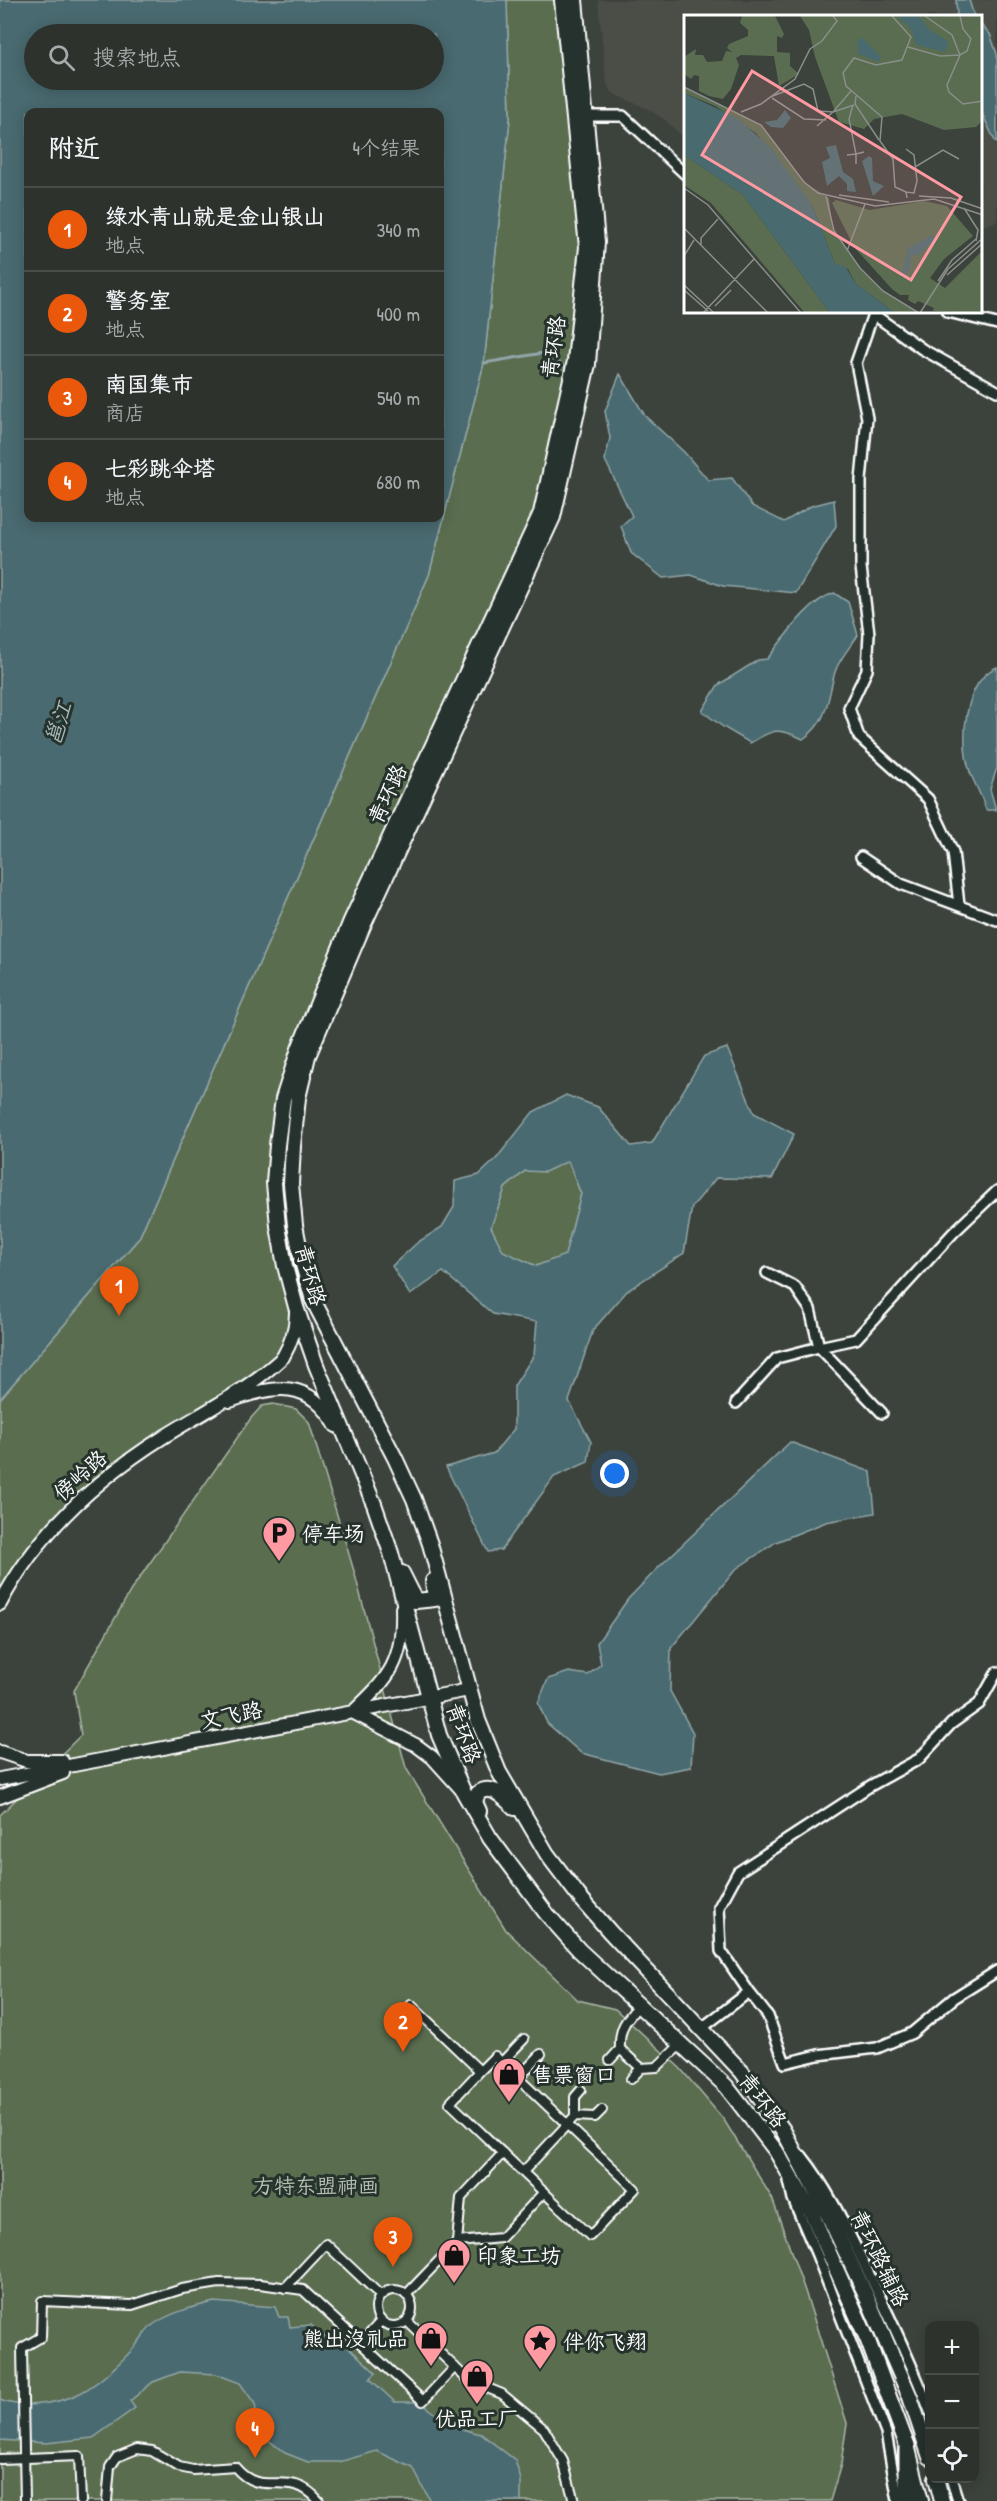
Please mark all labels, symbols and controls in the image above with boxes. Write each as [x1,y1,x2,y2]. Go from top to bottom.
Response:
inset map [684,15,982,314]
search box [24,24,444,90]
icon: search [45,41,78,74]
text: 搜索地点 [93,42,181,72]
text: 附近 [48,130,100,165]
text: 4个结果 [353,134,420,161]
text: 绿水青山就是金山银山 [105,201,325,231]
text: 1 [64,216,71,243]
text: 340 m [376,216,420,243]
text: 地点 [105,231,145,258]
text: 警务室 [105,285,171,315]
text: 2 [63,300,72,327]
text: 400 m [376,300,420,327]
street label: 青环路 [534,314,572,380]
text: 地点 [105,315,145,342]
text: 南国集市 [105,369,193,399]
text: 3 [63,384,72,411]
text: 540 m [377,384,420,411]
text: 商店 [105,399,145,426]
text: 七彩跳伞塔 [105,453,215,483]
text: 4 [64,468,71,495]
text: 680 m [376,468,420,495]
text: 地点 [105,483,145,510]
water label: 邕江 [37,696,79,749]
street label: 青环路 [361,759,413,829]
street label: 青环路 [289,1241,333,1309]
pin: 1 [100,1266,138,1316]
street label: 傍岭路 [47,1443,113,1507]
your location [600,1459,629,1488]
parking icon: 停车场 [261,1515,297,1562]
place label: 停车场 [302,1519,365,1548]
street label: 文飞路 [197,1695,265,1735]
street label: 青环路 [440,1698,488,1768]
pin: 2 [384,2002,422,2052]
shop icon: 售票窗口 [491,2056,527,2103]
place label: 售票窗口 [532,2060,616,2089]
street label: 青环路 [732,2066,794,2134]
park label: 方特东盟神画 [253,2171,379,2200]
street label: 青环路辅路 [844,2204,916,2312]
pin: 3 [374,2218,412,2267]
shop icon: 印象工坊 [436,2237,472,2284]
place label: 印象工坊 [477,2241,561,2270]
shop icon: 熊出没礼品 [413,2320,449,2367]
map controls [925,2321,979,2483]
button: + [925,2321,979,2375]
place icon: 伴你飞翔 [522,2323,558,2370]
place label: 熊出没礼品 [303,2324,408,2353]
place label: 伴你飞翔 [563,2327,647,2356]
shop icon: 优品工厂 [459,2358,495,2405]
button: − [925,2375,979,2429]
place label: 优品工厂 [435,2404,519,2433]
pin: 4 [236,2408,274,2458]
button: locate [925,2429,979,2483]

